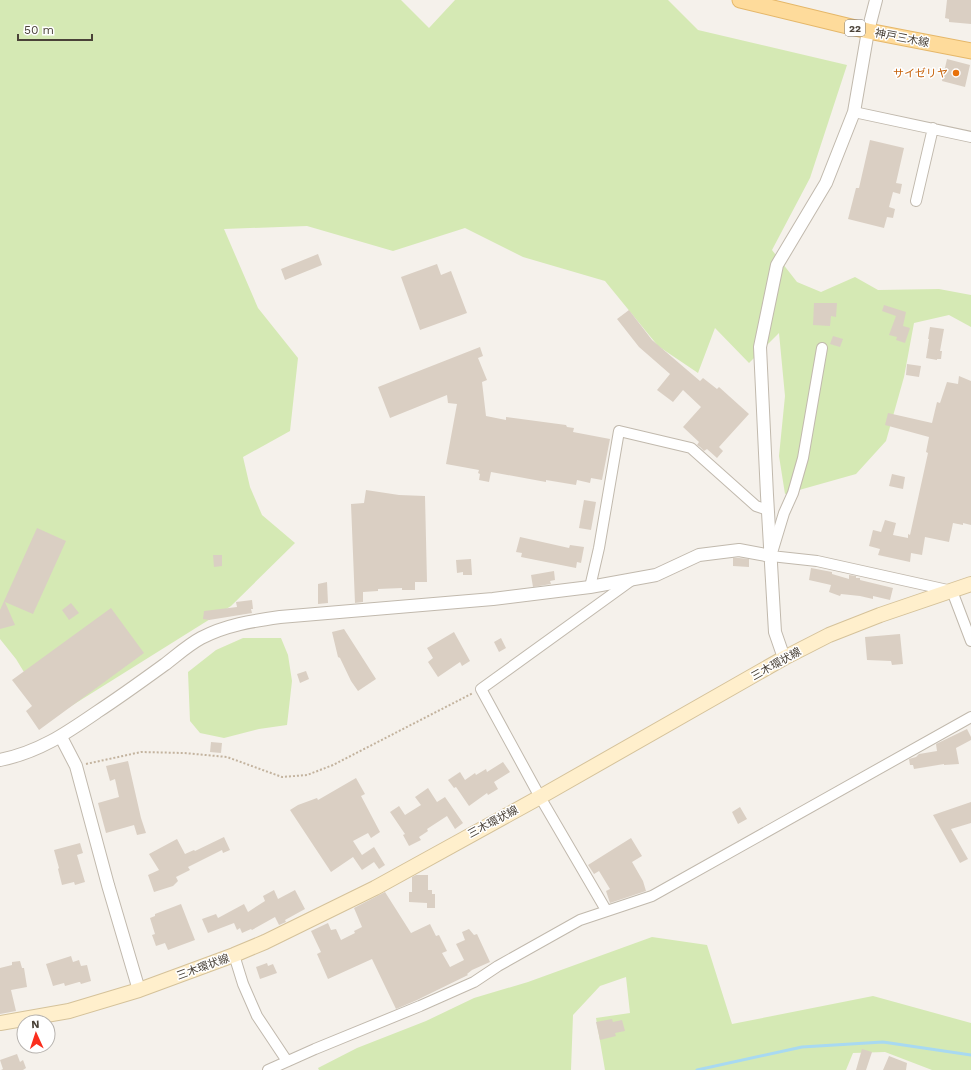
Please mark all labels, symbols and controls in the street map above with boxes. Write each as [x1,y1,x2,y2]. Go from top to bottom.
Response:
scale bar [18,16,92,42]
road number: 22 [845,20,865,36]
text: 50 m [24,23,54,37]
street label: 神戸三木線 [874,26,930,50]
place label: サイゼリヤ [893,67,948,80]
marker: サイゼリヤ [951,68,961,78]
street label: 三木環状線 [749,645,803,683]
street label: 三木環状線 [466,803,520,841]
street label: 三木環状線 [175,951,231,983]
north arrow [16,1014,56,1054]
text: N [31,1018,40,1031]

